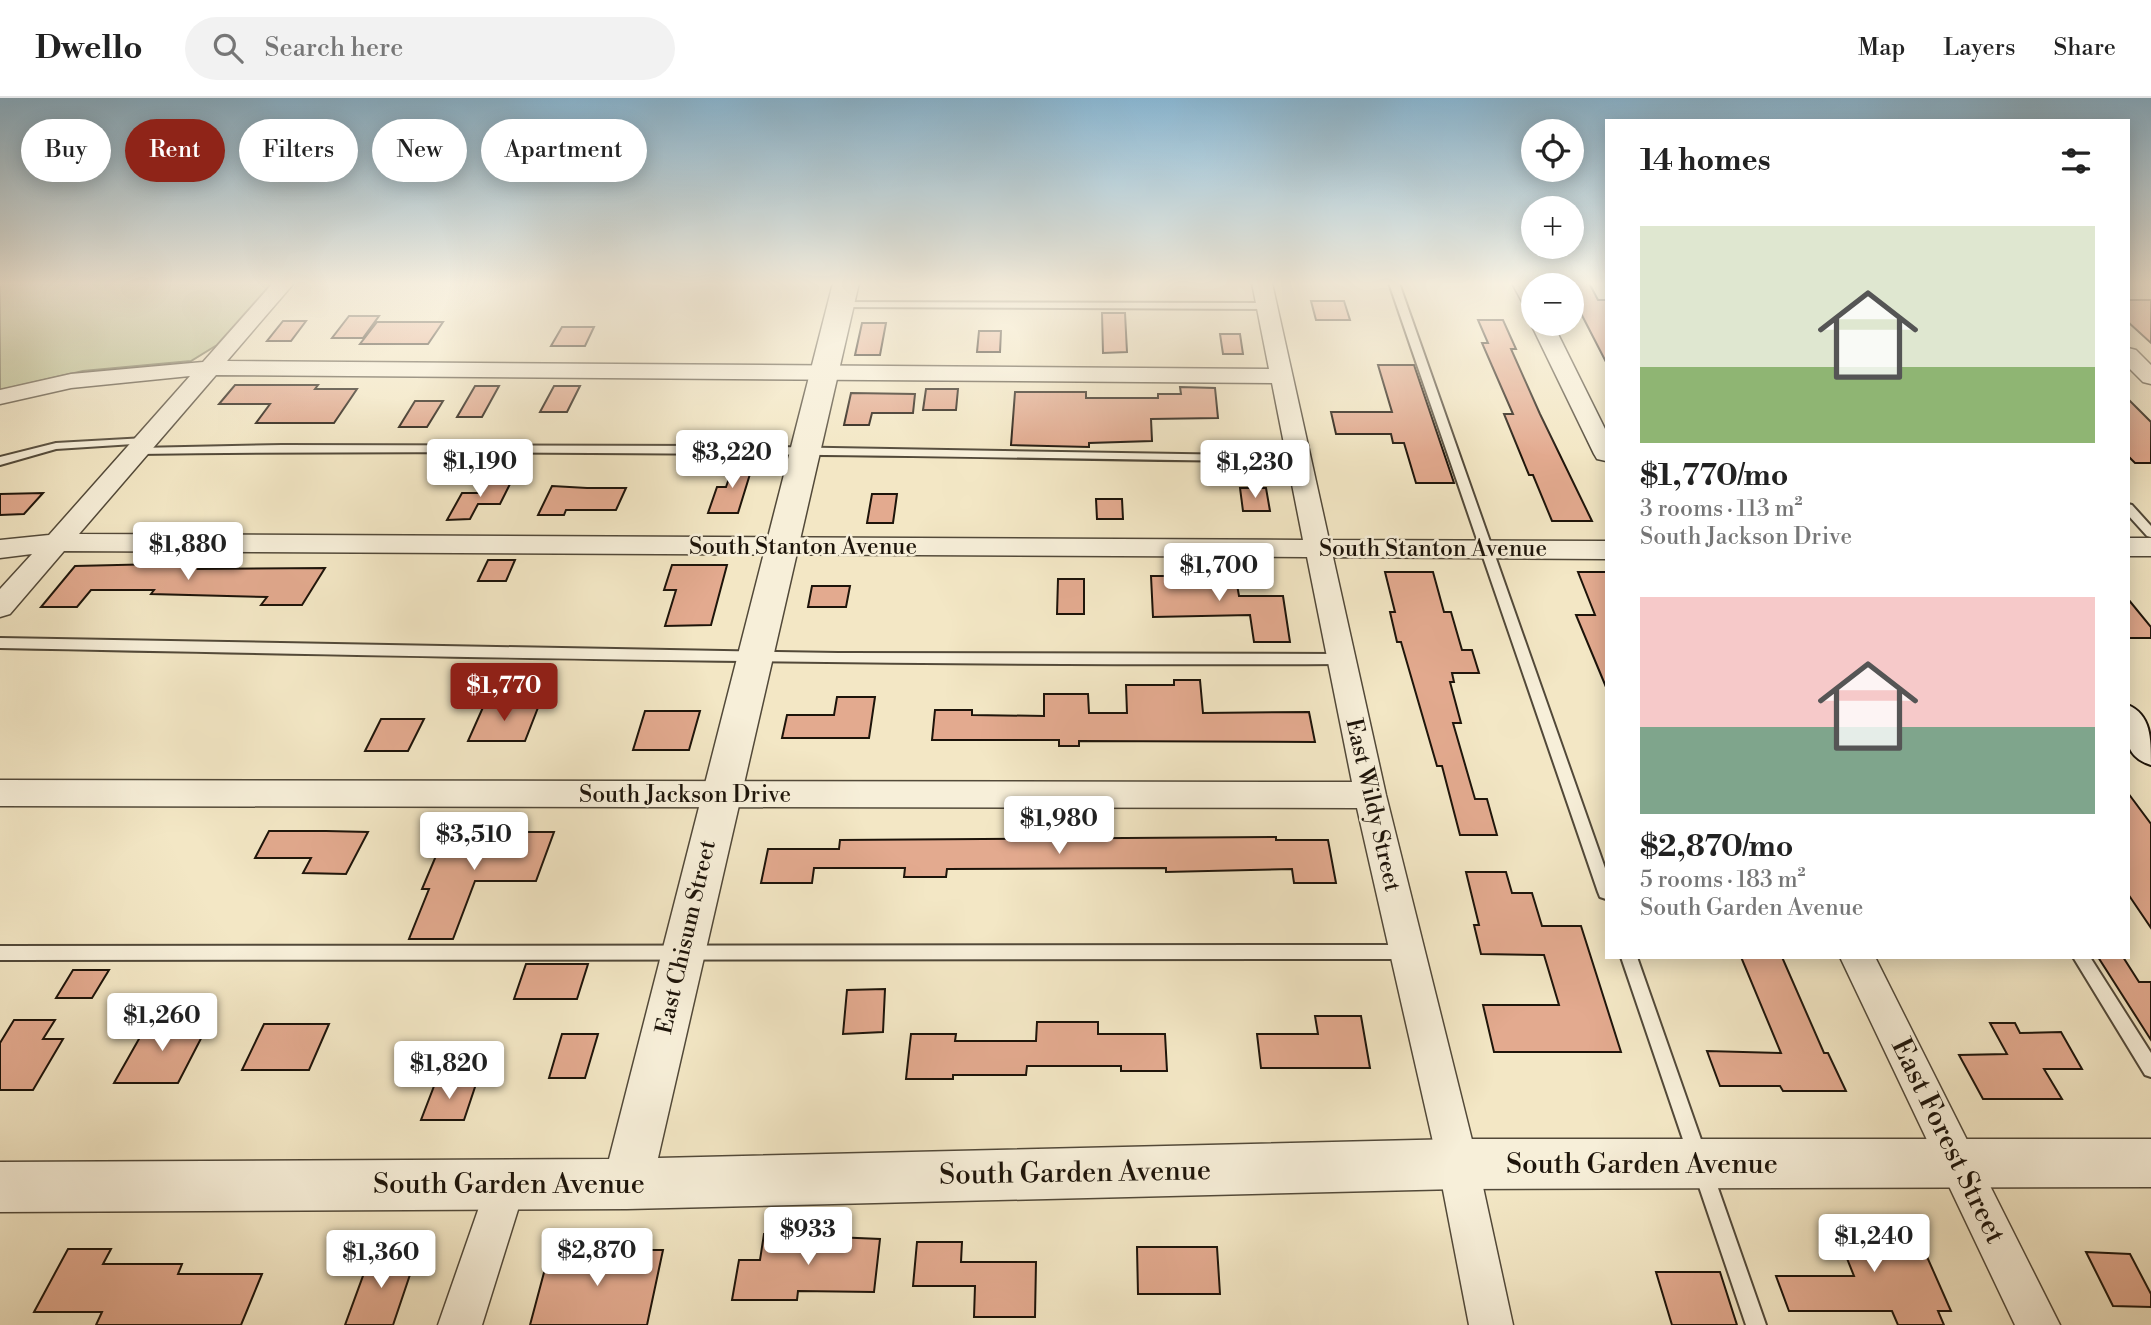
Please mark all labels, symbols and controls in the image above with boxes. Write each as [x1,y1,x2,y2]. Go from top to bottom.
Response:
search box [185,17,675,80]
text: Dwello [35,28,143,69]
icon: search [209,29,247,67]
text: Search here [265,32,403,64]
text: Map [1858,33,1905,63]
text: Layers [1943,33,2015,63]
text: Share [2053,33,2116,63]
chip: Buy [21,119,111,182]
chip: Rent [125,119,225,182]
chip: Filters [239,119,358,182]
chip: New [372,119,467,182]
chip: Apartment [481,119,647,182]
map controls [1521,119,1584,336]
button: locate [1521,119,1584,182]
text: 14 homes [1640,142,1771,180]
icon: filters [2057,142,2095,180]
button: + [1521,196,1584,259]
icon: home [1805,272,1931,398]
button: − [1521,273,1584,336]
pin: $3,220 [675,430,789,490]
text: $3,220 [692,439,772,467]
pin: $1,190 [423,440,537,499]
pin: $1,230 [1198,440,1312,500]
text: $1,190 [443,448,517,476]
text: $1,230 [1216,449,1294,477]
text: $1,770/mo [1640,457,1788,495]
text: 3 rooms · 113 m² [1640,495,1803,523]
pin: $1,880 [131,522,245,582]
text: South Jackson Drive [1640,523,1852,551]
text: $1,880 [149,531,227,559]
street label: South Stanton Avenue [689,533,917,561]
street label: South Stanton Avenue [1319,535,1547,563]
pin: $1,700 [1162,544,1276,603]
text: $1,700 [1180,552,1258,580]
icon: home [1805,643,1931,769]
pin: $1,770 [447,664,561,723]
text: $1,770 [467,672,541,700]
street label: East Wildy Street [1339,716,1407,894]
street label: South Jackson Drive [579,781,791,809]
pin: $1,980 [1002,796,1116,856]
text: $1,980 [1020,805,1098,833]
pin: $3,510 [417,812,531,872]
text: $3,510 [436,821,512,849]
text: $2,870/mo [1640,828,1794,866]
street label: East Chisum Street [650,837,722,1037]
text: 5 rooms · 183 m² [1640,866,1806,894]
text: South Garden Avenue [1640,894,1863,922]
pin: $1,260 [105,993,219,1053]
text: $1,260 [123,1002,201,1030]
street label: East Forest Street [1883,1033,2013,1249]
pin: $1,820 [392,1042,506,1101]
text: $1,820 [410,1050,488,1078]
street label: South Garden Avenue [1506,1147,1778,1182]
street label: South Garden Avenue [939,1153,1211,1193]
street label: South Garden Avenue [373,1167,645,1202]
pin: $933 [767,1208,849,1267]
pin: $1,240 [1817,1214,1931,1274]
text: $933 [780,1216,836,1244]
text: $1,240 [1835,1223,1913,1251]
pin: $2,870 [540,1228,654,1288]
pin: $1,360 [324,1230,438,1290]
text: $2,870 [558,1237,636,1265]
text: $1,360 [342,1239,420,1267]

